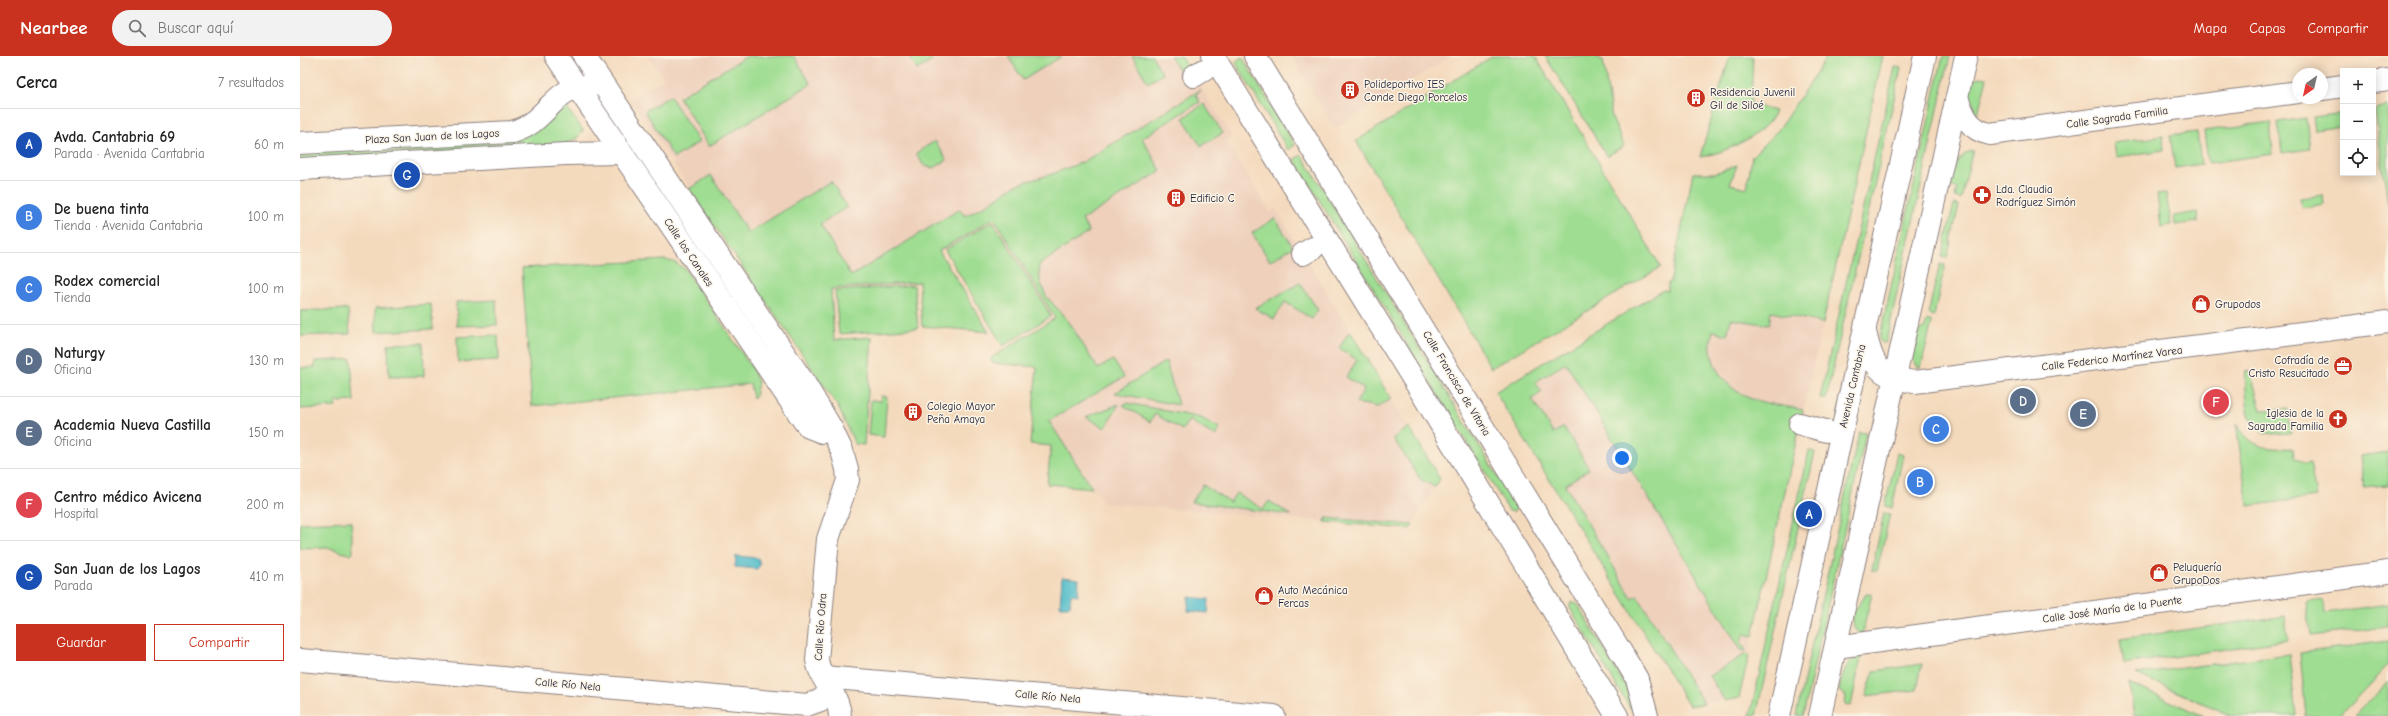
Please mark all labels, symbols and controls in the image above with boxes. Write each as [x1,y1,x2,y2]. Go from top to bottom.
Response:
search box [112,10,392,46]
text: Nearbee [20,17,88,39]
icon: search [126,17,148,39]
text: Buscar aquí [158,19,233,37]
text: Mapa [2194,20,2227,37]
text: Capas [2249,20,2285,37]
text: Compartir [2307,20,2368,37]
north arrow [2292,68,2328,104]
map controls [2340,68,2376,176]
button: + [2340,68,2376,104]
text: Cerca [16,73,58,92]
text: 7 resultados [218,75,284,90]
place label: Polideportivo IES Conde Diego Porcelos [1364,78,1467,104]
building icon: Polideportivo IES Conde Diego Porcelos [1339,79,1361,101]
place label: Residencia Juvenil Gil de Siloé [1710,86,1795,112]
building icon: Residencia Juvenil Gil de Siloé [1685,87,1707,109]
street label: Calle Sagrada Familia [2065,104,2169,131]
button: − [2340,104,2376,140]
street label: Plaza San Juan de los Lagos [365,126,500,147]
text: Avda. Cantabria 69 [54,128,175,146]
text: A [25,137,33,152]
text: 60 m [254,137,284,152]
button: locate [2340,140,2376,176]
text: Parada · Avenida Cantabria [54,146,205,161]
pin: G [394,160,420,190]
place label: Lda. Claudia Rodríguez Simón [1996,183,2076,209]
pharmacy icon: Lda. Claudia Rodríguez Simón [1971,184,1993,206]
building icon: Edificio C [1165,187,1187,209]
place label: Edificio C [1190,192,1235,205]
text: De buena tinta [54,200,149,218]
text: B [25,209,33,224]
text: 100 m [248,209,284,224]
street label: Calle los Canales [661,216,716,289]
text: Tienda · Avenida Cantabria [54,218,203,233]
text: Rodex comercial [54,272,160,290]
text: C [25,281,33,296]
text: 100 m [248,281,284,296]
text: Tienda [54,290,91,305]
shop icon: Grupodos [2190,293,2212,315]
place label: Grupodos [2215,298,2261,311]
street label: Calle Francisco de Vitoria [1420,328,1493,438]
street label: Avenida Cantabria [1837,343,1868,429]
street label: Calle Federico Martínez Varea [2041,343,2183,374]
text: Naturgy [54,344,105,362]
text: D [25,353,33,368]
text: 130 m [249,353,284,368]
place label: Cofradía de Cristo Resucitado [2248,354,2329,380]
office icon: Cofradía de Cristo Resucitado [2332,355,2354,377]
text: Oficina [54,362,92,377]
pin: D [2010,386,2036,416]
pin: F [2203,387,2229,417]
pin: E [2070,399,2096,429]
place label: Colegio Mayor Peña Amaya [927,400,996,426]
building icon: Colegio Mayor Peña Amaya [902,401,924,423]
place label: Iglesia de la Sagrada Familia [2248,407,2324,433]
church icon: Iglesia de la Sagrada Familia [2327,408,2349,430]
pin: C [1923,414,1949,444]
text: Academia Nueva Castilla [54,416,211,434]
text: E [25,425,33,440]
text: 150 m [249,425,284,440]
text: Oficina [54,434,92,449]
your location [1612,448,1632,468]
pin: B [1907,467,1933,497]
text: Centro médico Avicena [54,488,202,506]
text: F [25,497,33,512]
text: 200 m [246,497,284,512]
pin: A [1796,499,1822,529]
text: Hospital [54,506,98,521]
text: San Juan de los Lagos [54,560,200,578]
place label: Peluquería GrupoDos [2173,561,2222,587]
shop icon: Peluquería GrupoDos [2148,562,2170,584]
text: G [24,569,34,584]
text: 410 m [250,569,284,584]
text: Parada [54,578,93,593]
place label: Auto Mecánica Fercas [1278,584,1348,610]
shop icon: Auto Mecánica Fercas [1253,585,1275,607]
street label: Calle Río Odra [812,593,829,661]
street label: Calle José María de la Puente [2042,593,2183,626]
button: Guardar [16,624,146,661]
button: Compartir [154,624,284,661]
street label: Calle Río Nela [535,675,601,694]
street label: Calle Río Nela [1015,687,1081,706]

